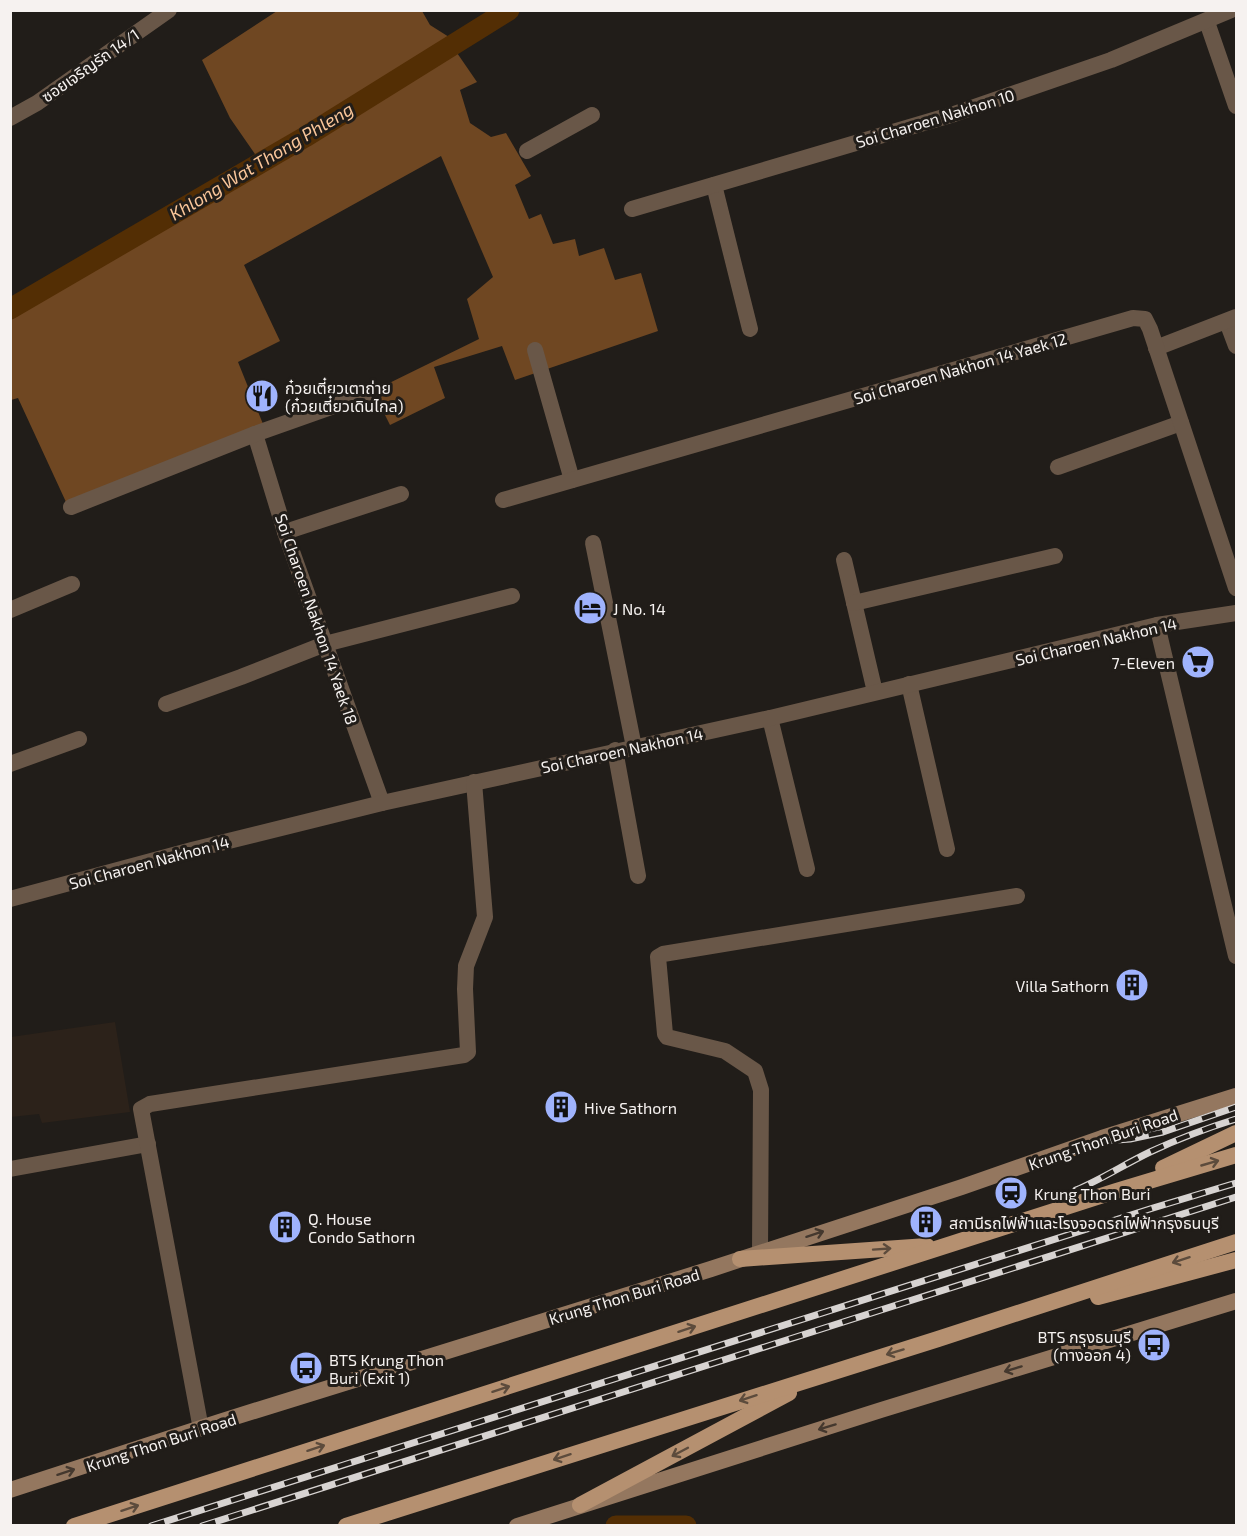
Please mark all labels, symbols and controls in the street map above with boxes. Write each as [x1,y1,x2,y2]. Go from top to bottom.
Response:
street label: ซอยเจริญรัถ 14/1 [38,24,142,106]
street label: Soi Charoen Nakhon 10 [853,85,1017,151]
water label: Khlong Wat Thong Phleng [165,97,357,225]
street label: Soi Charoen Nakhon 14 Yaek 12 [851,328,1069,408]
place label: ก๋วยเตี๋ยวเตาถ่าย (ก๋วยเตี๋ยวเดินไกล) [285,377,403,415]
restaurant icon: ก๋วยเตี๋ยวเตาถ่าย (ก๋วยเตี๋ยวเดินไกล) [244,378,280,414]
street label: Soi Charoen Nakhon 14 Yaek 18 [272,511,362,727]
hotel icon: J No. 14 [572,590,608,626]
place label: J No. 14 [613,599,666,618]
street label: Soi Charoen Nakhon 14 [1013,613,1179,669]
supermarket icon: 7-Eleven [1180,644,1216,680]
place label: 7-Eleven [1111,653,1175,672]
street label: Soi Charoen Nakhon 14 [539,723,705,776]
street label: Soi Charoen Nakhon 14 [67,831,231,893]
building icon: Villa Sathorn [1114,967,1150,1003]
place label: Villa Sathorn [1015,976,1109,995]
building icon: Hive Sathorn [543,1089,579,1125]
place label: Hive Sathorn [584,1098,677,1117]
street label: Krung Thon Buri Road [1026,1104,1180,1174]
one-way arrow [1200,1157,1219,1168]
station icon: Krung Thon Buri [993,1175,1029,1211]
place label: Krung Thon Buri [1034,1184,1150,1203]
building icon: สถานีรถไฟฟ้าและโรงจอดรถไฟฟ้ากรุงธนบุรี [908,1204,944,1240]
building icon: Q. House Condo Sathorn [267,1209,303,1245]
place label: Q. House Condo Sathorn [308,1209,415,1246]
place label: สถานีรถไฟฟ้าและโรงจอดรถไฟฟ้ากรุงธนบุรี [949,1213,1219,1233]
one-way arrow [805,1228,824,1239]
one-way arrow [871,1243,891,1254]
one-way arrow [1172,1255,1191,1266]
street label: Krung Thon Buri Road [546,1264,702,1328]
one-way arrow [677,1323,696,1334]
place label: BTS กรุงธนบุรี (ทางออก 4) [1037,1327,1131,1364]
bus stop icon: BTS กรุงธนบุรี (ทางออก 4) [1136,1327,1172,1363]
one-way arrow [886,1347,905,1358]
bus stop icon: BTS Krung Thon Buri (Exit 1) [288,1350,324,1386]
place label: BTS Krung Thon Buri (Exit 1) [329,1350,444,1387]
one-way arrow [1004,1364,1023,1375]
one-way arrow [491,1383,510,1394]
one-way arrow [739,1393,758,1404]
street label: Krung Thon Buri Road [83,1409,239,1475]
one-way arrow [818,1422,837,1433]
one-way arrow [306,1442,325,1453]
one-way arrow [672,1446,689,1458]
one-way arrow [553,1452,572,1463]
one-way arrow [56,1466,75,1477]
one-way arrow [120,1501,139,1512]

